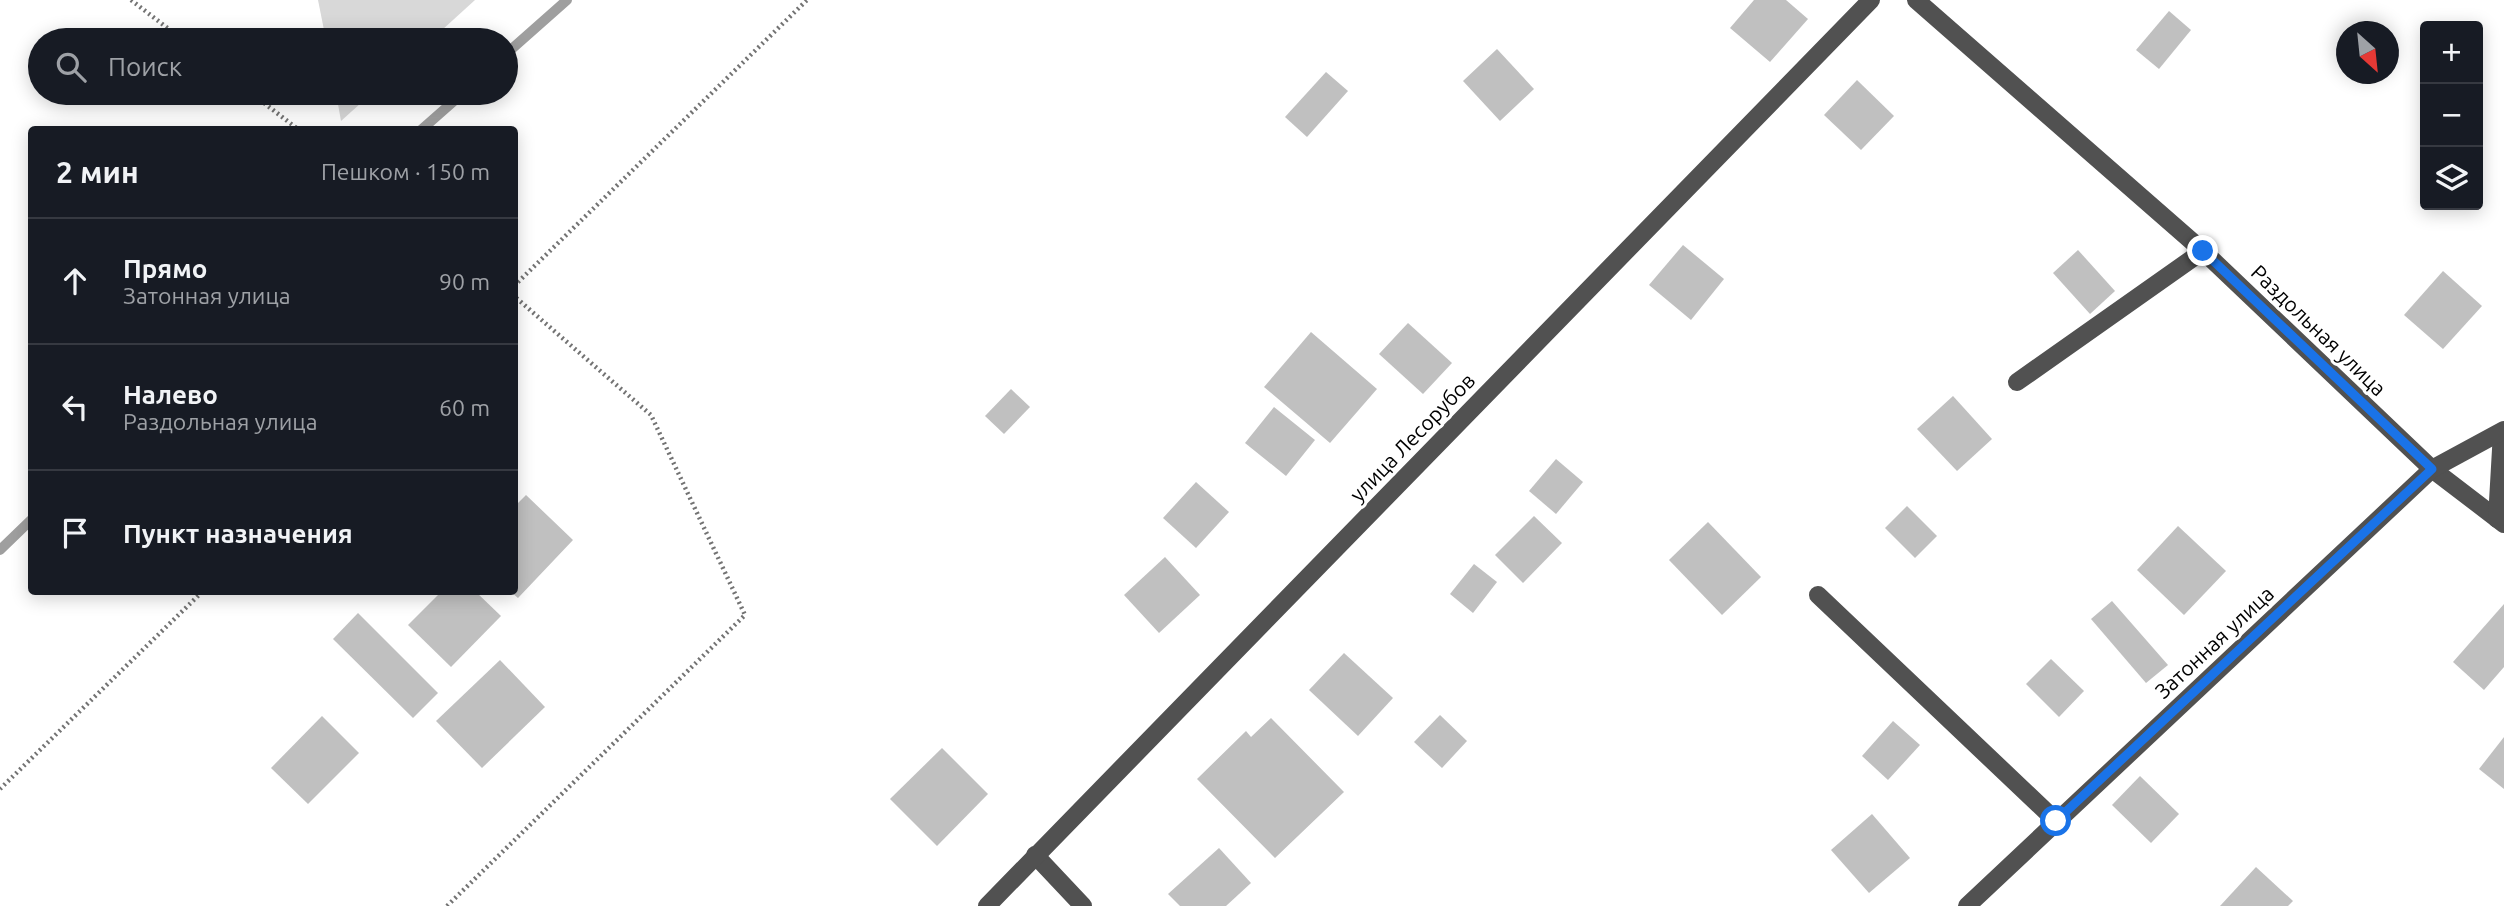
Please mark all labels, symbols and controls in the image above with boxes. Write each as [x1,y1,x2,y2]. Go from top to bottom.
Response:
north arrow [2336,21,2399,84]
map controls [2420,21,2483,210]
button: + [2420,21,2483,84]
search box [28,28,518,105]
icon: search [52,48,90,86]
text: Поиск [108,52,182,81]
button: − [2420,84,2483,147]
button: layers [2420,147,2483,210]
text: 2 мин [56,155,139,189]
text: Пешком · 150 m [321,159,490,184]
route end [2187,235,2218,266]
text: Прямо [123,254,207,283]
street label: Раздольная улица [2247,260,2391,400]
icon: ahead [56,262,94,300]
text: 90 m [439,269,490,294]
text: Затонная улица [123,283,291,308]
street label: улица Лесорубов [1345,368,1479,506]
text: Налево [123,380,218,409]
icon: left [56,388,94,426]
text: 60 m [439,395,490,420]
text: Раздольная улица [123,409,318,434]
icon: arrive [56,514,94,552]
text: Пункт назначения [123,519,353,548]
street label: Затонная улица [2150,581,2278,703]
route start [2040,805,2071,836]

